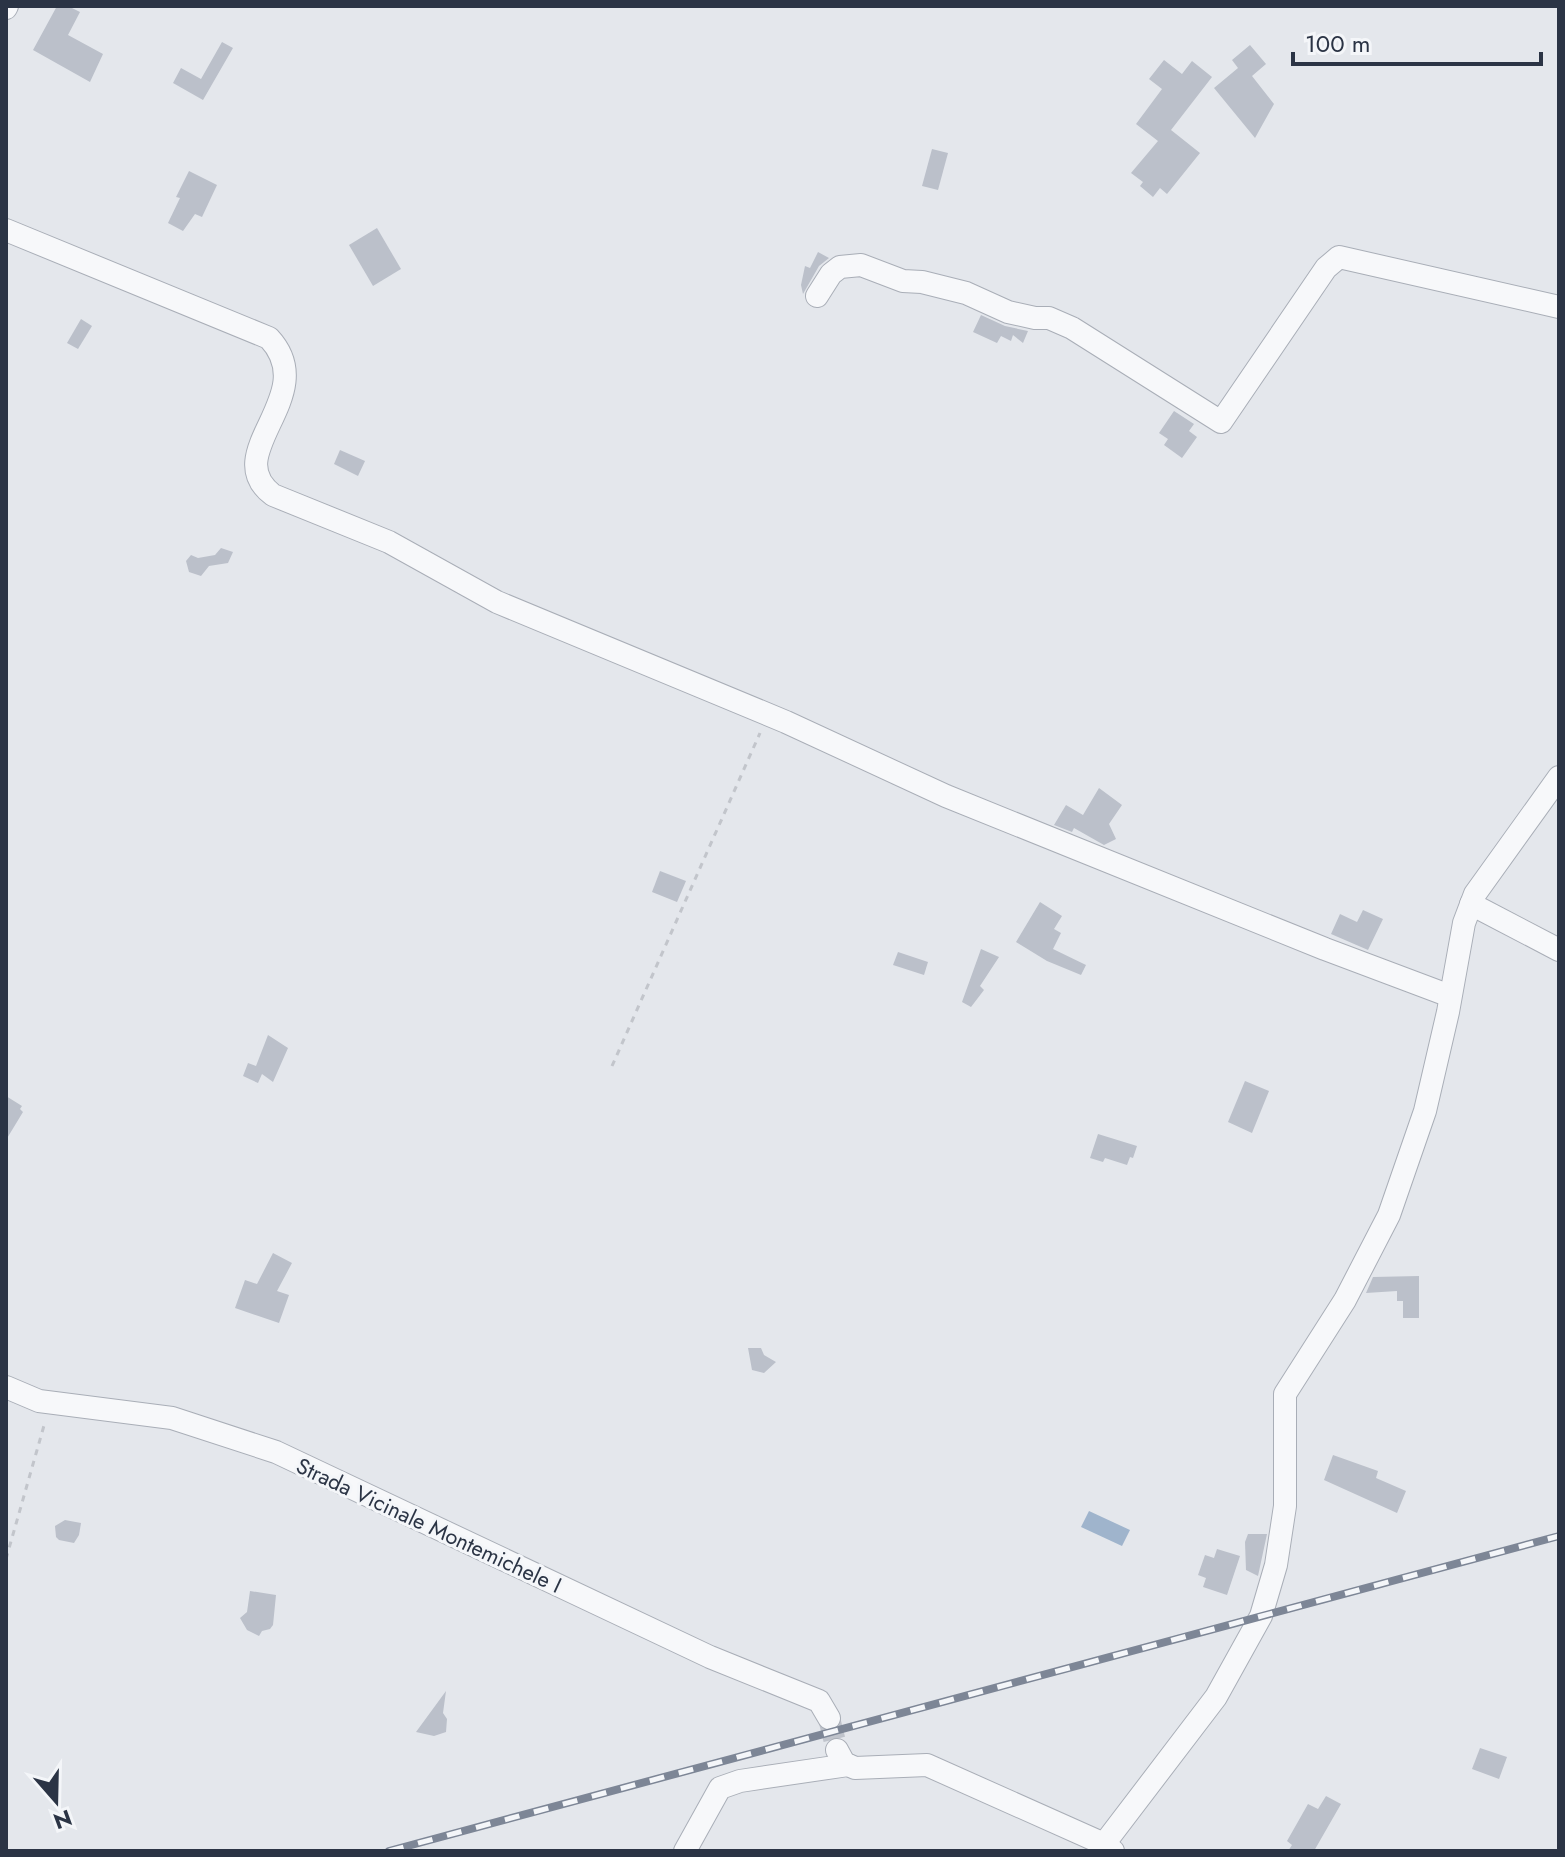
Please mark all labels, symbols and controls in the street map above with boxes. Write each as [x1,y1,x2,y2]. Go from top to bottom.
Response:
scale bar [1293,16,1541,66]
text: 100 m [1305,26,1371,61]
street label: Strada Vicinale Montemichele I [291,1449,567,1601]
north arrow [16,1761,96,1841]
text: N [49,1802,77,1838]

